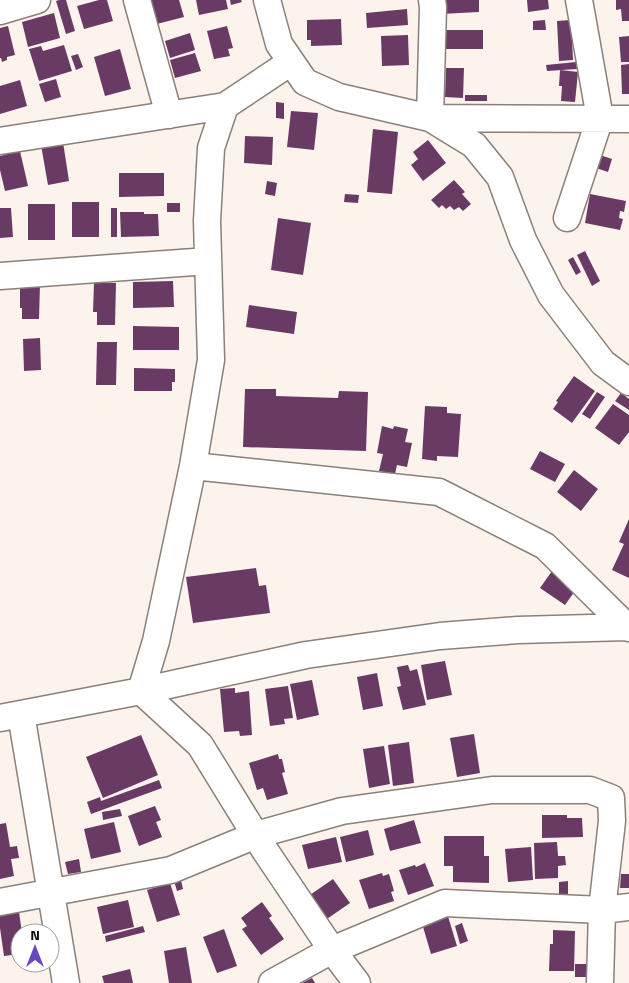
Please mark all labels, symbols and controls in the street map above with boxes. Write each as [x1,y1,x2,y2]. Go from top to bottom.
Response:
north arrow [10,923,60,973]
text: N [30,924,40,945]

